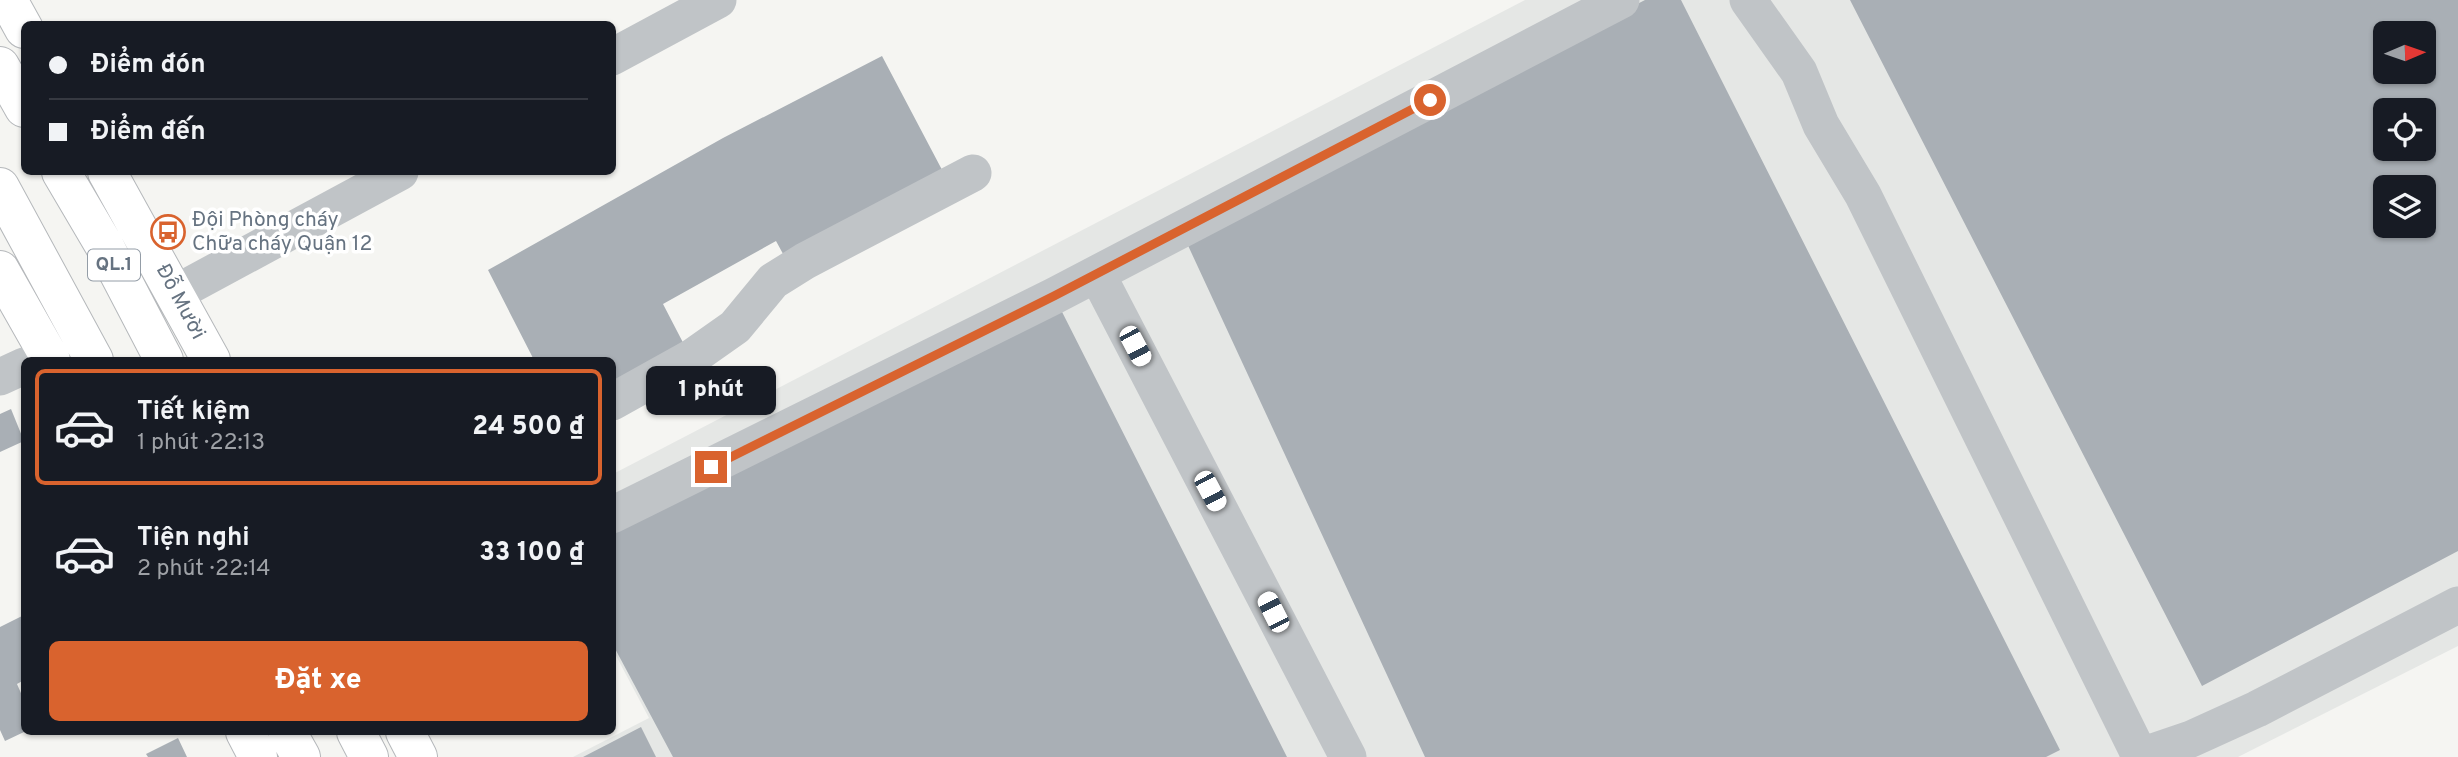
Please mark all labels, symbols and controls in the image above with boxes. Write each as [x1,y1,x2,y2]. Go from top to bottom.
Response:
north arrow [2373,21,2436,84]
map controls [2373,21,2436,238]
text: Điểm đón [91,49,206,82]
route start [1414,84,1446,116]
button: locate [2373,98,2436,161]
text: Điểm đến [91,116,206,149]
button: layers [2373,175,2436,238]
place label: Đội Phòng cháy Chữa cháy Quận 12 [192,207,372,258]
bus stop icon: Đội Phòng cháy Chữa cháy Quận 12 [149,213,187,251]
road number: QL.1 [88,249,140,280]
street label: Đỗ Mười [149,259,212,344]
car [1116,323,1155,369]
callout: 1 phút [646,365,776,414]
text: 1 phút [678,376,744,405]
icon: car [53,396,116,459]
text: Tiết kiệm [137,396,250,429]
text: 24 500 ₫ [472,411,584,444]
text: 1 phút · 22:13 [137,429,265,458]
route end [695,451,727,483]
car [1191,468,1230,514]
icon: car [53,522,116,585]
text: Tiện nghi [137,522,250,555]
text: 33 100 ₫ [479,537,584,570]
text: 2 phút · 22:14 [137,555,271,584]
car [1255,589,1292,635]
button: Đặt xe [49,641,588,721]

